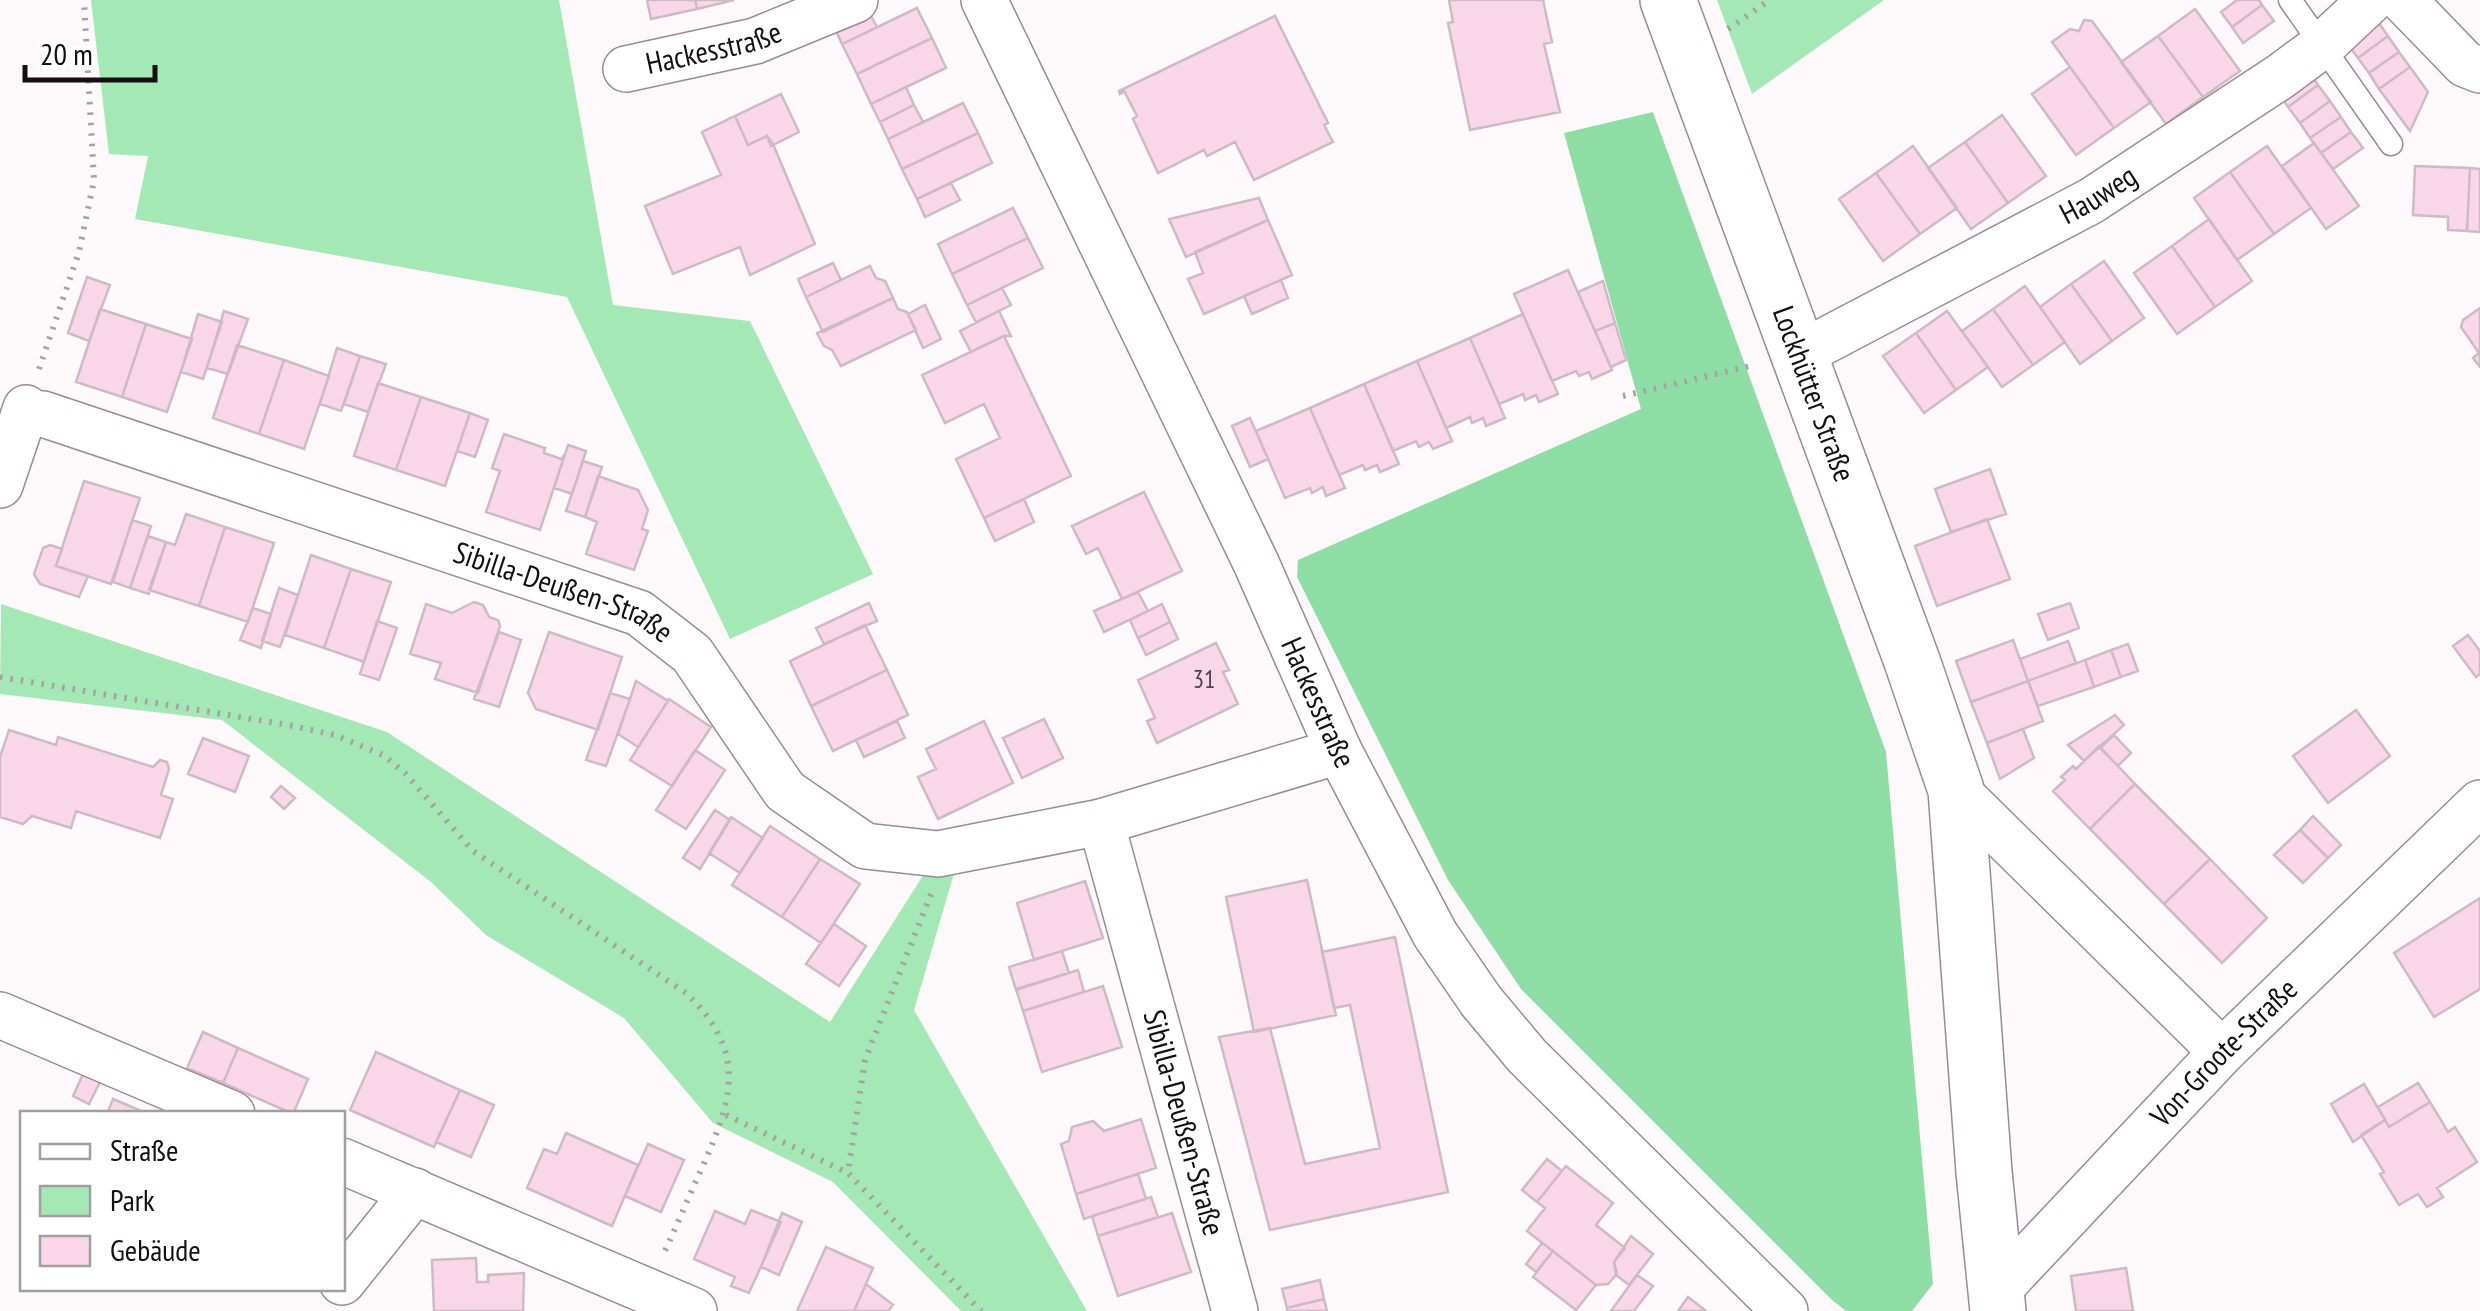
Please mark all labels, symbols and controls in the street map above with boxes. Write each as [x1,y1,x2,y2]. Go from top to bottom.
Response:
street label: Hackesstraße [642,11,787,82]
scale bar [25,20,155,82]
text: 20 m [40,34,93,73]
street label: Hauweg [2052,155,2144,232]
street label: Lockhütter Straße [1765,300,1865,487]
street label: Sibilla-Deußen-Straße [449,532,682,650]
street label: Hackesstraße [1273,631,1365,774]
house number: 31 [1193,663,1215,695]
street label: Von-Groote-Straße [2140,969,2305,1135]
street label: Sibilla-Deußen-Straße [1135,1005,1234,1240]
legend [20,1111,345,1291]
text: Straße [110,1130,178,1169]
text: Park [110,1180,155,1219]
text: Gebäude [110,1230,201,1269]

